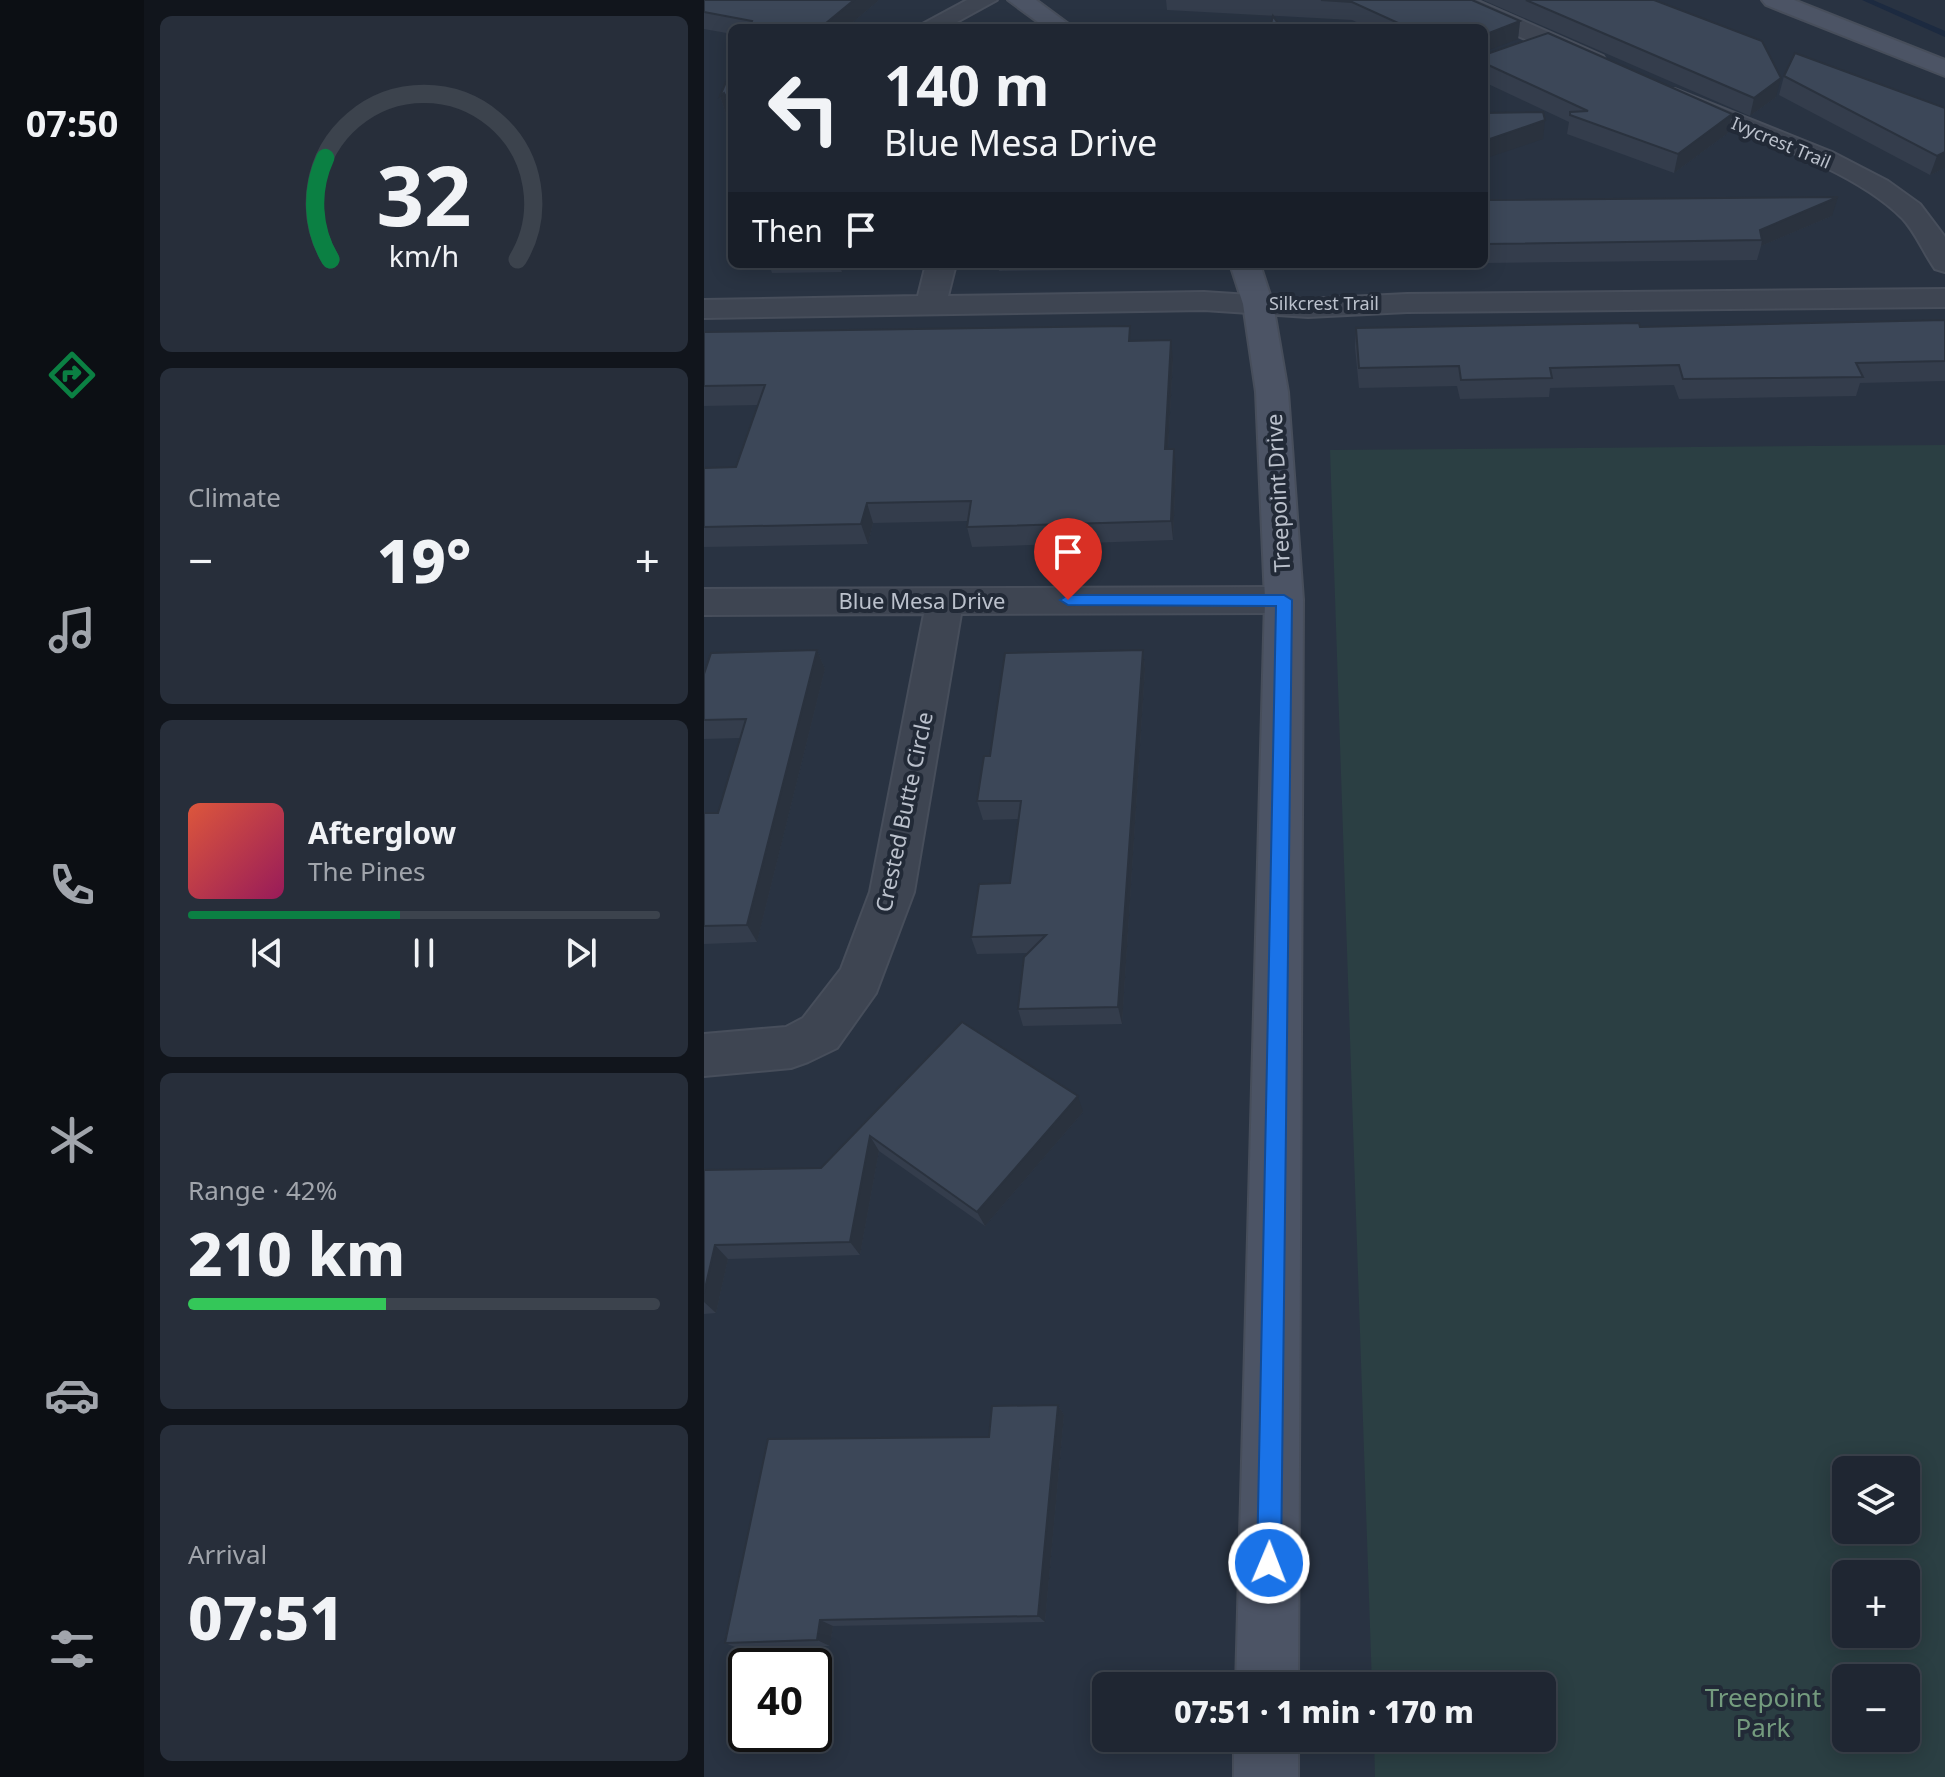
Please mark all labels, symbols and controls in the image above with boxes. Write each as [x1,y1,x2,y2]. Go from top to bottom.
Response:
text: 140 m [884,46,1049,122]
icon: left [752,56,856,160]
text: 07:50 [26,99,118,148]
street label: Ivycrest Trail [1728,110,1835,174]
text: Blue Mesa Drive [884,118,1157,167]
text: 32 [376,137,472,250]
icon: arrive [839,208,883,252]
text: Then [752,210,823,251]
text: km/h [389,236,459,275]
street label: Silkcrest Trail [1269,291,1379,315]
icon: directions [44,347,100,403]
street label: Treepoint Drive [1258,413,1296,573]
text: Climate [188,479,281,515]
pin [1034,518,1102,600]
text: 19° [377,519,471,601]
text: − [188,530,213,590]
text: + [635,530,660,590]
icon: arrive [1046,530,1090,574]
street label: Blue Mesa Drive [838,585,1006,615]
icon: music [44,602,100,658]
street label: Crested Butte Circle [867,709,939,915]
text: Afterglow [308,812,456,853]
text: The Pines [308,853,426,889]
icon: phone [44,857,100,913]
icon: previous [245,931,289,975]
icon: pause [402,931,446,975]
icon: next [559,931,603,975]
icon: climate [44,1112,100,1168]
text: Range · 42% [188,1172,337,1208]
text: 210 km [188,1212,405,1294]
icon: car [44,1367,100,1423]
map controls [1832,1456,1920,1752]
button: layers [1832,1456,1920,1544]
position arrow [1227,1521,1311,1605]
text: Arrival [188,1536,267,1572]
button: + [1832,1560,1920,1648]
text: 07:51 [188,1576,344,1658]
icon: filters [44,1621,100,1677]
speed limit sign: 40 [728,1648,832,1752]
button: − [1832,1664,1920,1752]
park label: Treepoint Park [1705,1679,1821,1745]
text: 07:51 · 1 min · 170 m [1174,1691,1474,1732]

